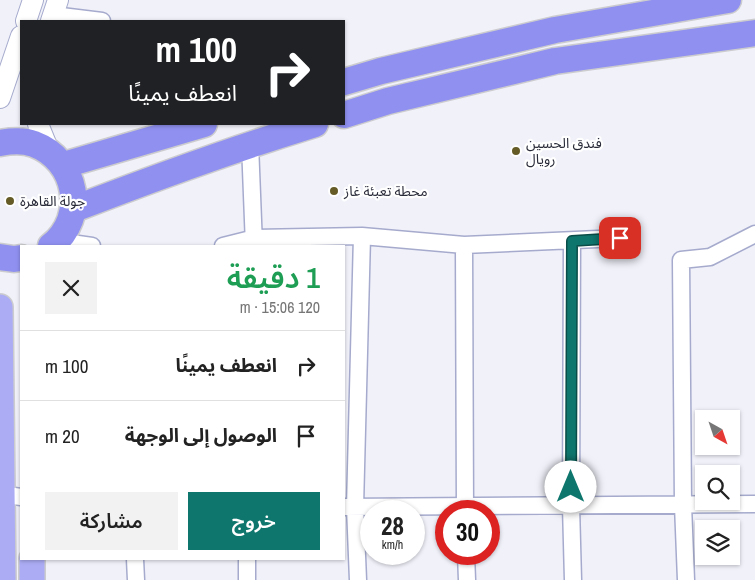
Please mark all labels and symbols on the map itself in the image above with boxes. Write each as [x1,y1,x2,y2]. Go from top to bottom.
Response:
place label: فندق الحسين رويال [526,134,602,168]
marker: فندق الحسين رويال [510,145,522,157]
place label: محطة تعبئة غاز [343,182,428,200]
marker: محطة تعبئة غاز [328,185,340,197]
place label: جولة القاهرة [20,192,85,210]
marker: جولة القاهرة [4,195,16,207]
pin [599,217,641,259]
north arrow [695,410,740,455]
position arrow [544,460,596,512]
speed limit sign: 30 [435,500,500,565]

